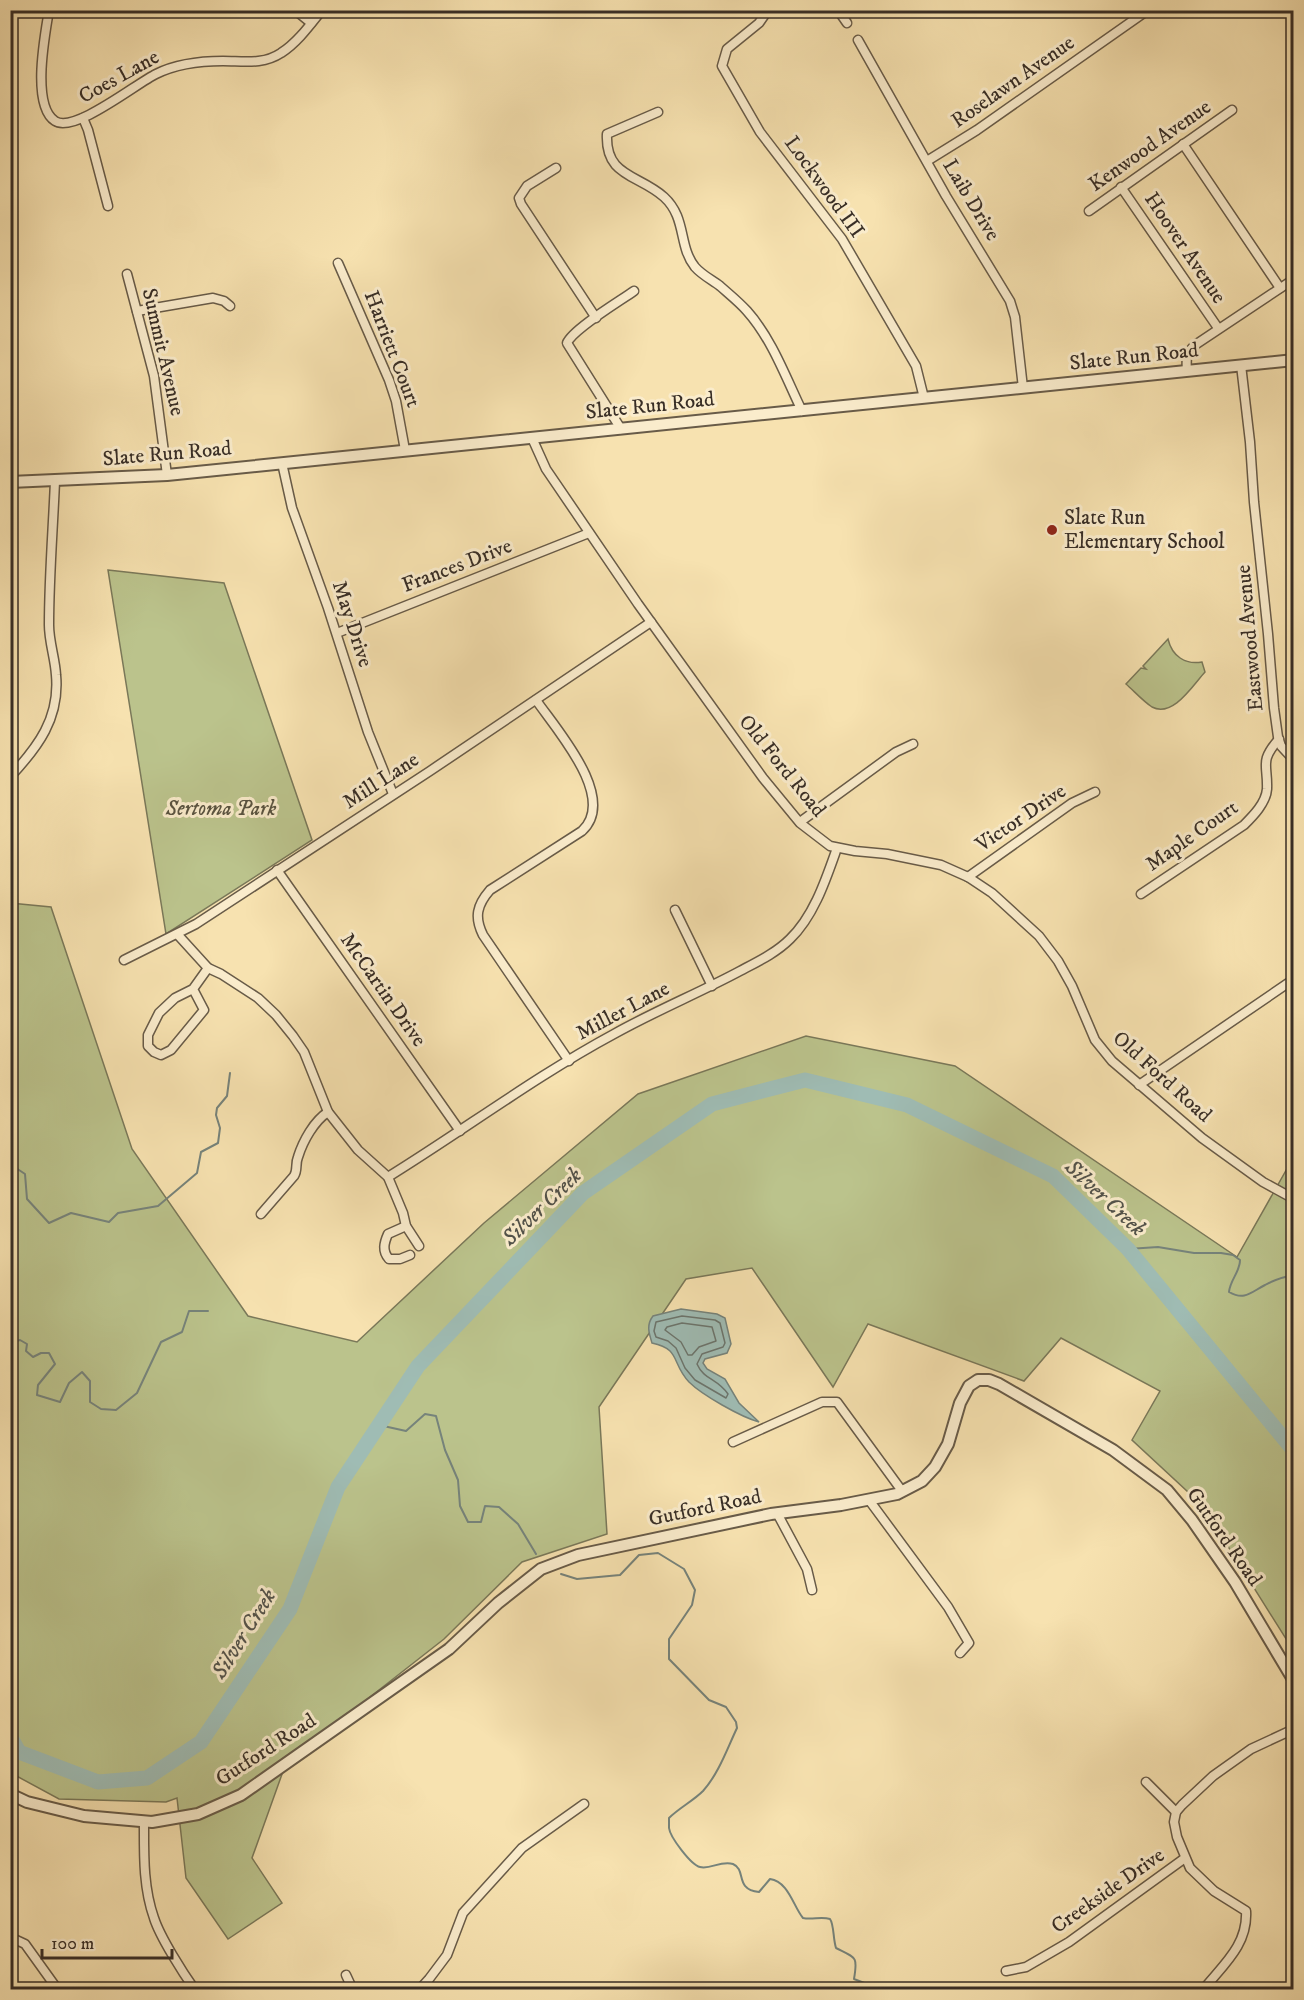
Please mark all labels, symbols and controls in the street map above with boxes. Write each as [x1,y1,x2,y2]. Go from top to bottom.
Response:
street label: Roselawn Avenue [946,30,1080,134]
street label: Coes Lane [74,44,164,110]
street label: Kenwood Avenue [1084,94,1216,198]
street label: Lockwood III [778,131,870,243]
street label: Laib Drive [937,154,1006,246]
street label: Hoover Avenue [1138,187,1232,309]
street label: Summit Avenue [136,286,190,418]
street label: Harriett Court [358,287,426,411]
street label: Slate Run Road [1068,337,1200,377]
street label: Slate Run Road [584,386,716,426]
street label: Slate Run Road [101,435,233,473]
place label: Slate Run Elementary School [1064,505,1225,555]
marker: Slate Run Elementary School [1045,523,1059,537]
street label: Frances Drive [398,533,516,599]
street label: Eastwood Avenue [1231,563,1269,712]
street label: May Drive [326,578,378,671]
street label: Old Ford Road [733,709,832,823]
street label: Mill Lane [338,747,424,815]
street label: Victor Drive [970,778,1071,858]
street label: Maple Court [1141,795,1243,877]
park label: Sertoma Park [165,796,276,822]
street label: McCartin Drive [334,928,432,1052]
street label: Miller Lane [572,975,674,1046]
street label: Old Ford Road [1107,1026,1217,1129]
water label: Silver Creek [1058,1153,1152,1243]
water label: Silver Creek [496,1162,588,1252]
street label: Gutford Road [646,1483,764,1533]
street label: Gutford Road [1181,1483,1268,1592]
water label: Silver Creek [205,1583,283,1685]
street label: Gutford Road [211,1708,322,1792]
street label: Creekside Drive [1046,1842,1170,1940]
scale bar [42,1922,172,1960]
text: 100 m [51,1933,94,1955]

